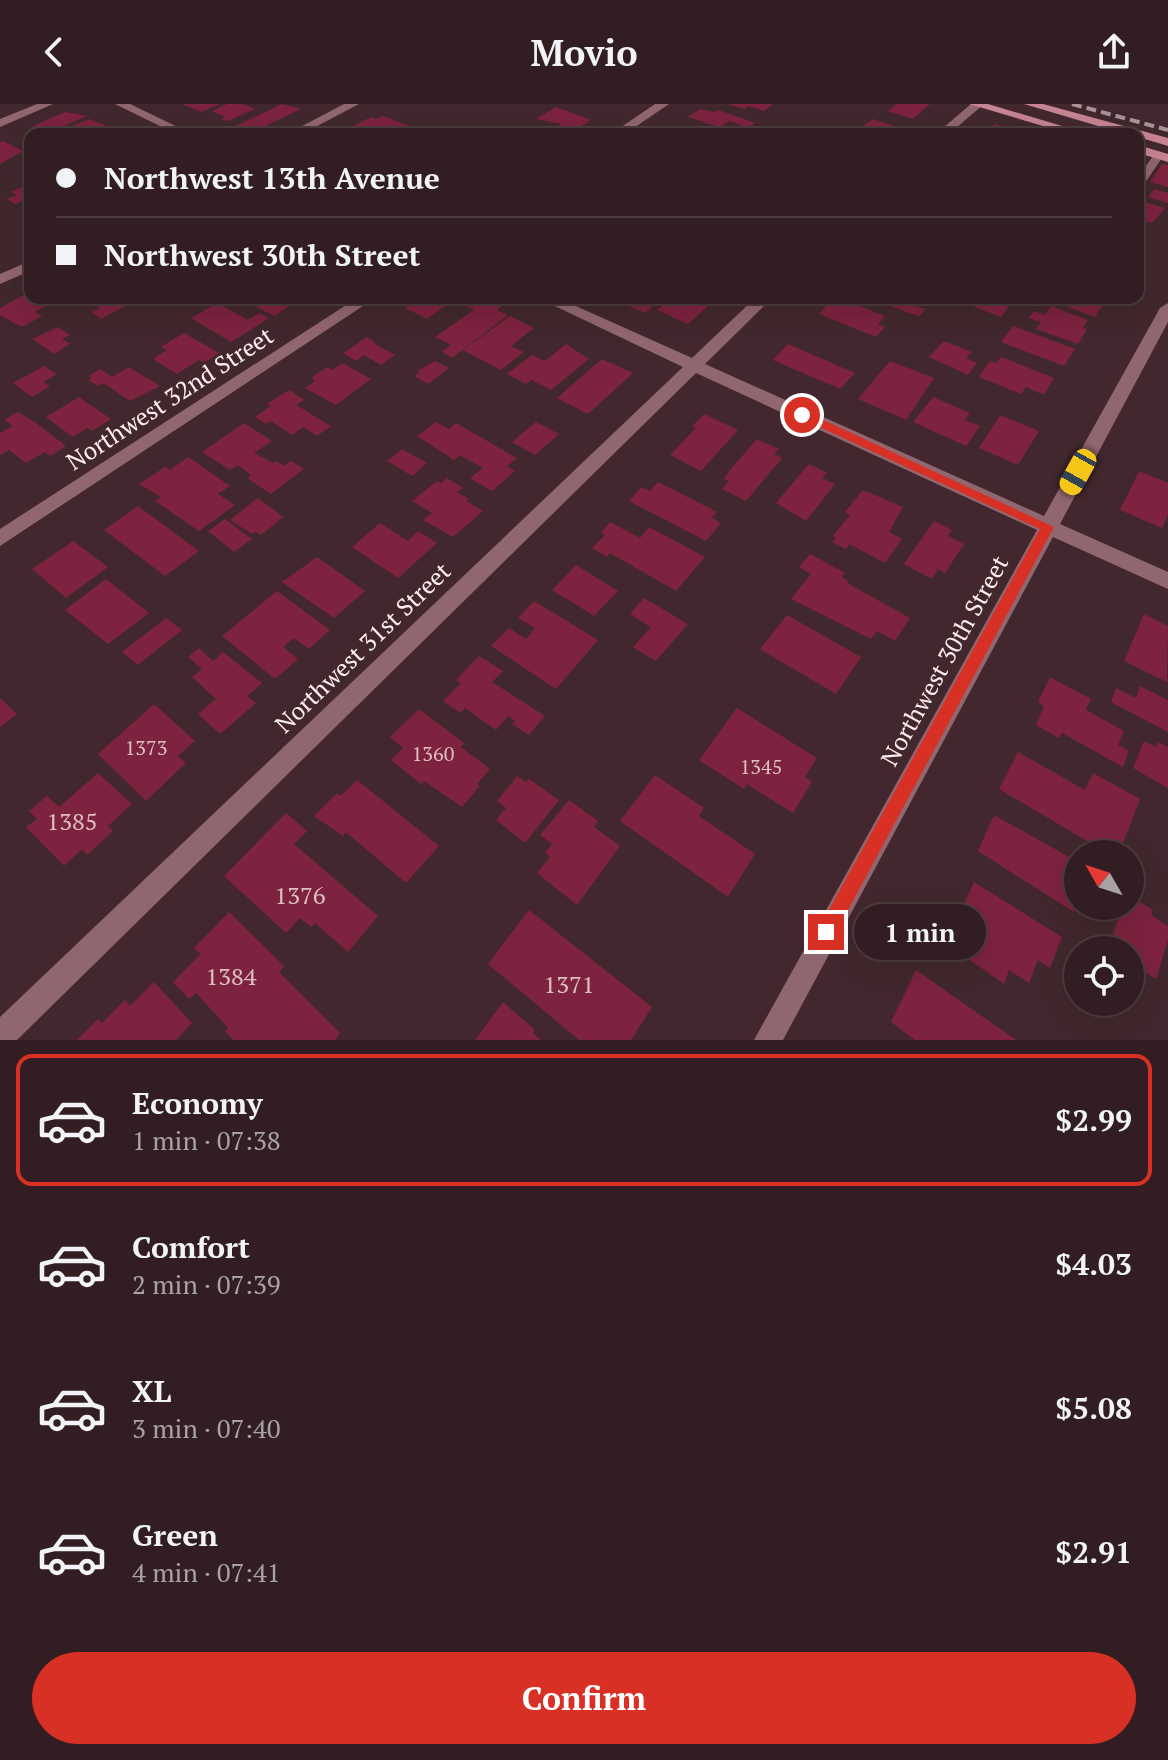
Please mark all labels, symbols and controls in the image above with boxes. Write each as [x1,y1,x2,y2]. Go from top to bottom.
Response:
text: Movio [530,29,638,76]
icon: back [32,30,76,74]
icon: share [1092,30,1136,74]
text: Northwest 13th Avenue [104,158,440,198]
text: Northwest 30th Street [104,235,421,275]
street label: Northwest 32nd Street [60,319,279,477]
route start [784,397,820,433]
car [1056,445,1100,499]
street label: Northwest 30th Street [873,550,1015,771]
street label: Northwest 31st Street [268,555,457,739]
house number: 1373 [125,734,167,761]
house number: 1360 [412,740,454,767]
house number: 1345 [740,753,782,780]
house number: 1385 [46,805,98,837]
north arrow [1064,840,1144,920]
map controls [1064,840,1144,1016]
house number: 1376 [274,879,326,911]
callout: 1 min [854,904,986,960]
route end [808,914,844,950]
text: 1 min [884,915,956,949]
button: locate [1064,936,1144,1016]
house number: 1384 [205,960,257,992]
house number: 1371 [543,968,595,1000]
text: Economy [132,1083,263,1123]
icon: car [36,1084,108,1156]
text: $2.99 [1055,1100,1132,1140]
text: 1 min · 07:38 [132,1123,281,1157]
text: Comfort [132,1227,250,1267]
icon: car [36,1228,108,1300]
text: $4.03 [1055,1244,1132,1284]
text: 2 min · 07:39 [132,1267,281,1301]
text: XL [132,1371,171,1411]
icon: car [36,1372,108,1444]
text: $5.08 [1055,1388,1132,1428]
text: 3 min · 07:40 [132,1411,281,1445]
text: Green [132,1515,218,1555]
icon: car [36,1516,108,1588]
text: $2.91 [1055,1532,1132,1572]
text: 4 min · 07:41 [132,1555,281,1589]
button: Confirm [32,1652,1136,1744]

